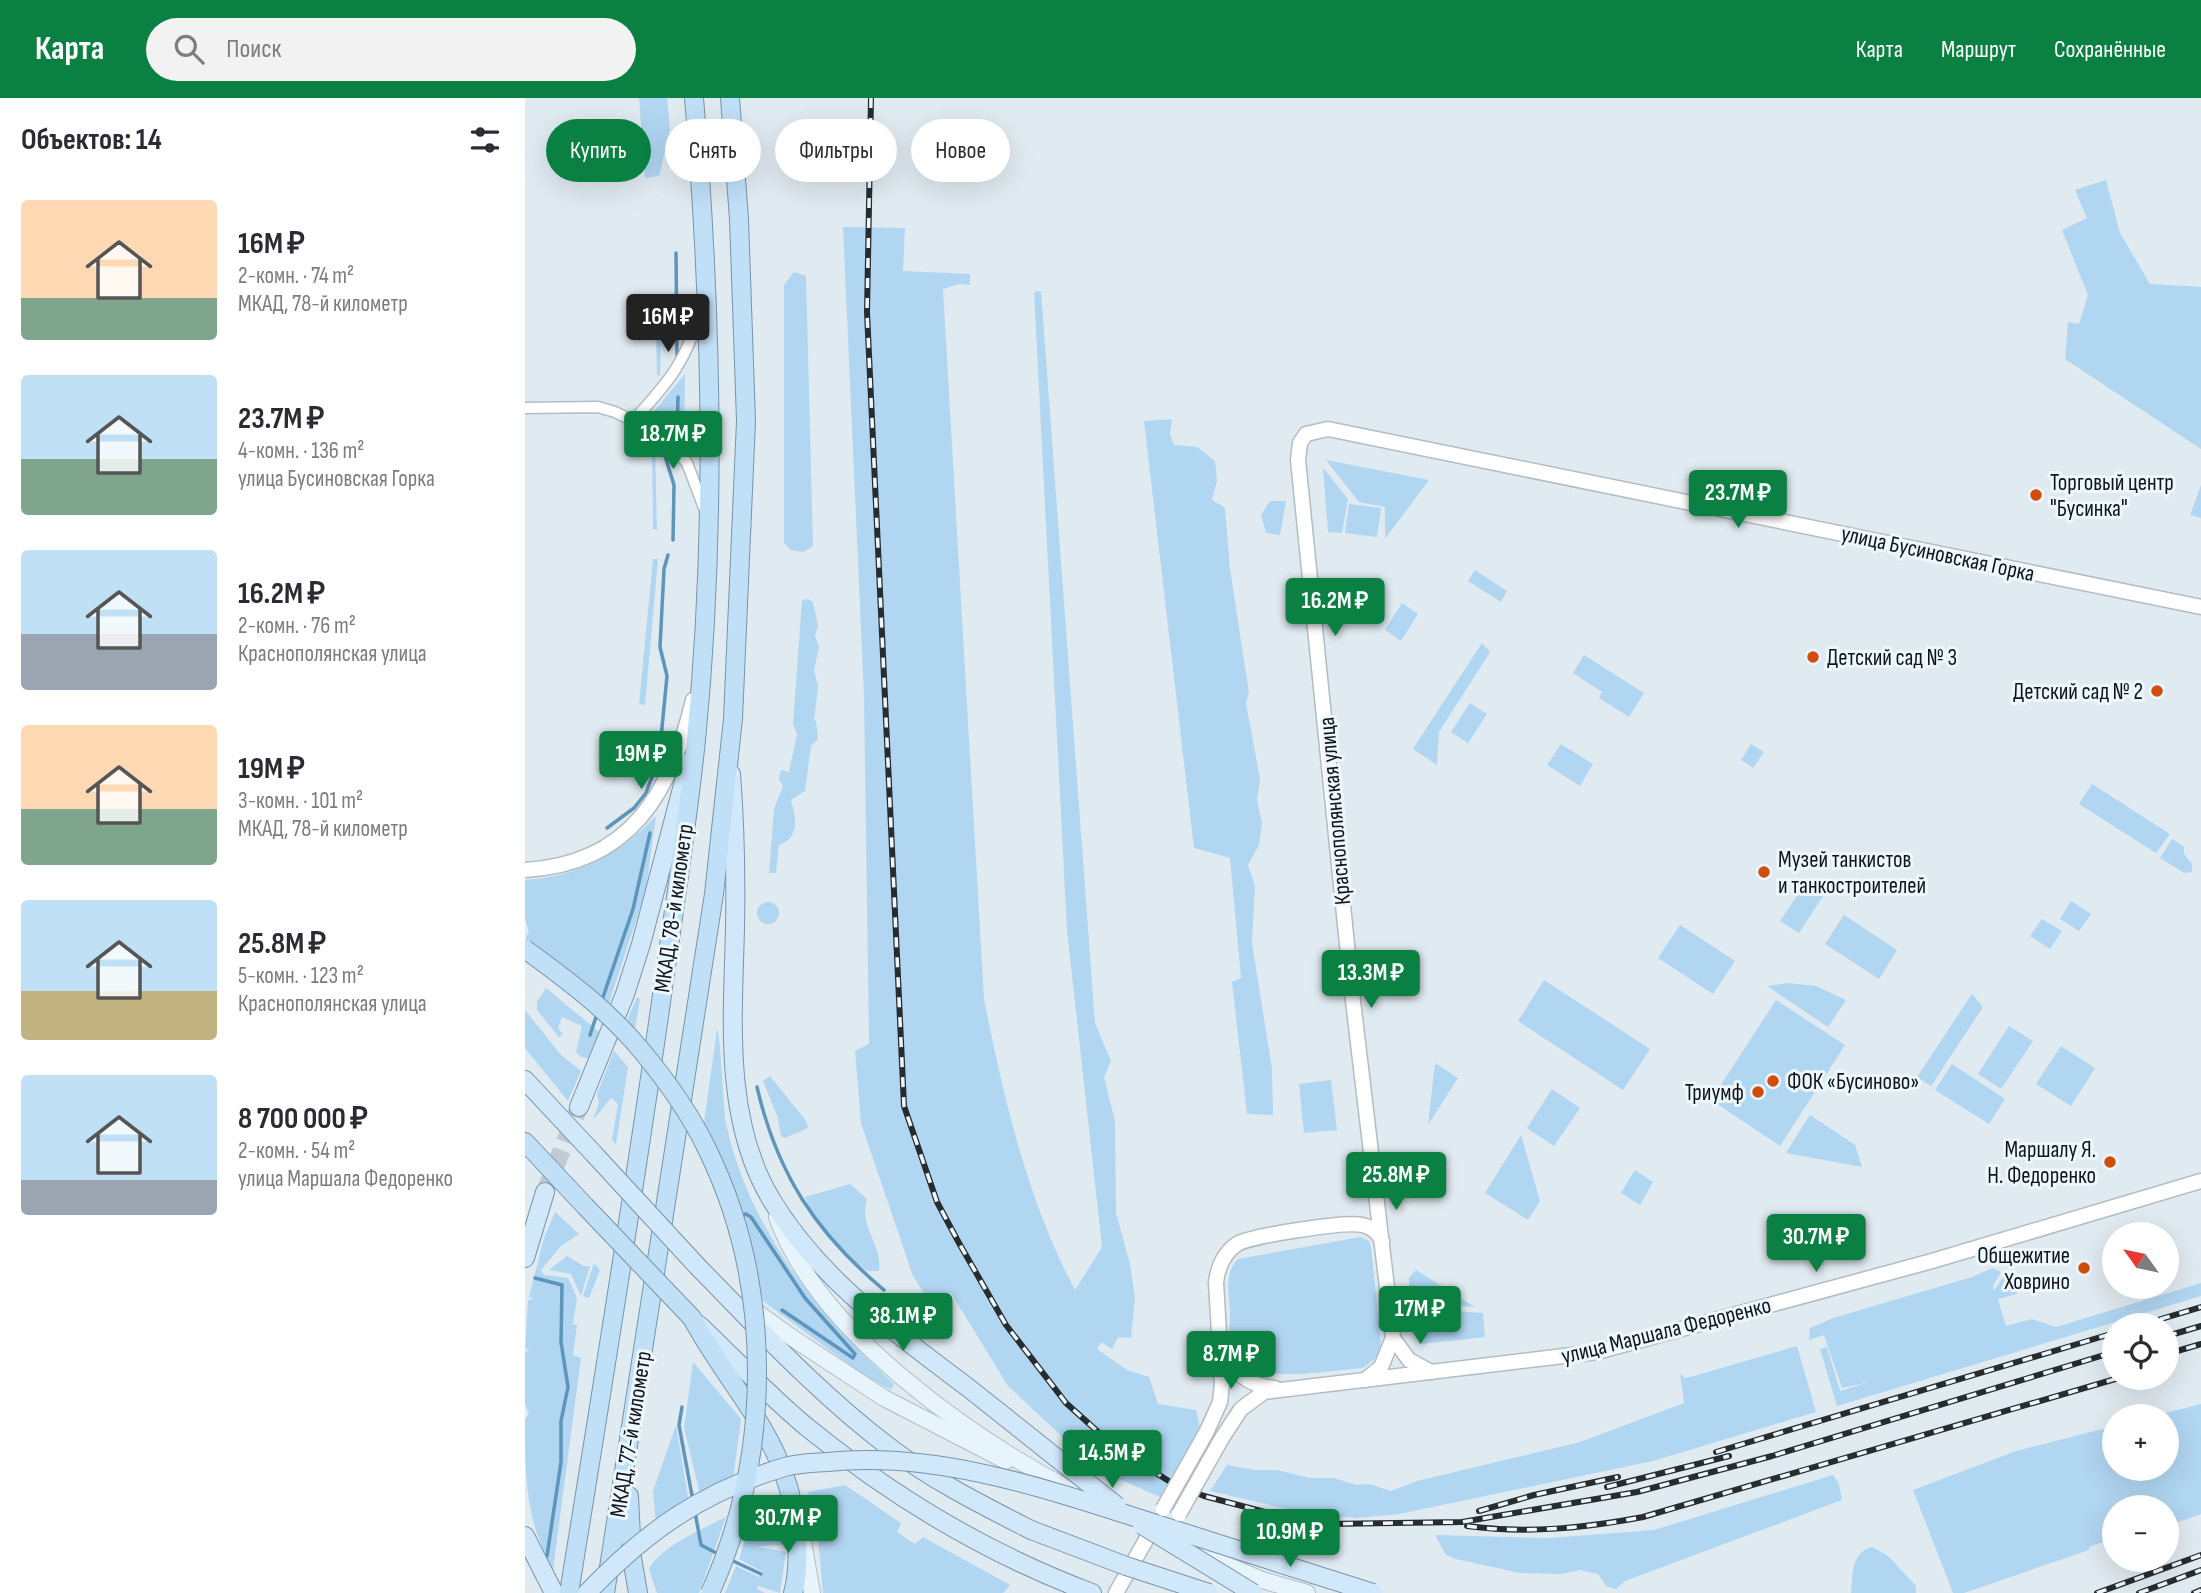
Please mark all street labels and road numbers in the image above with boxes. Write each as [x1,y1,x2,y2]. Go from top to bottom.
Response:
street label: улица Бусиновская Горка [1839,520,2037,588]
street label: Краснополянская улица [1313,716,1357,906]
street label: МКАД, 78-й километр [648,822,700,994]
street label: улица Маршала Федоренко [1559,1291,1774,1371]
street label: МКАД, 77-й километр [604,1349,658,1519]

